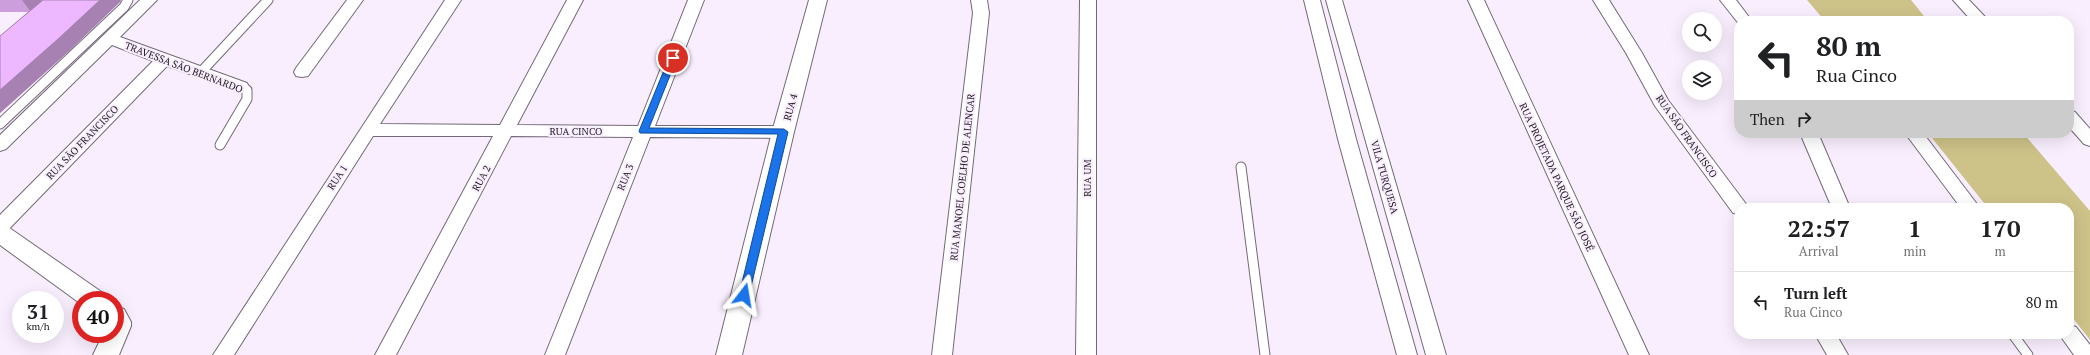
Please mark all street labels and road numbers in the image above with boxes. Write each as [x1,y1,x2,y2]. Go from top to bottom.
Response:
street label: TRAVESSA SÃO BERNARDO [123,39,245,96]
street label: RUA 4 [781,92,800,122]
street label: RUA MANOEL COELHO DE ALENCAR [947,92,978,261]
street label: RUA SÃO FRANCISCO [1653,92,1720,180]
street label: RUA PROJETADA PARQUE SÃO JOSÉ [1516,101,1597,254]
street label: RUA SÃO FRANCISCO [43,102,121,182]
street label: RUA CINCO [549,125,603,138]
street label: VILA TURQUESA [1368,139,1401,216]
street label: RUA UM [1081,159,1094,197]
street label: RUA 1 [324,162,350,192]
street label: RUA 3 [614,162,637,192]
street label: RUA 2 [469,163,494,193]

